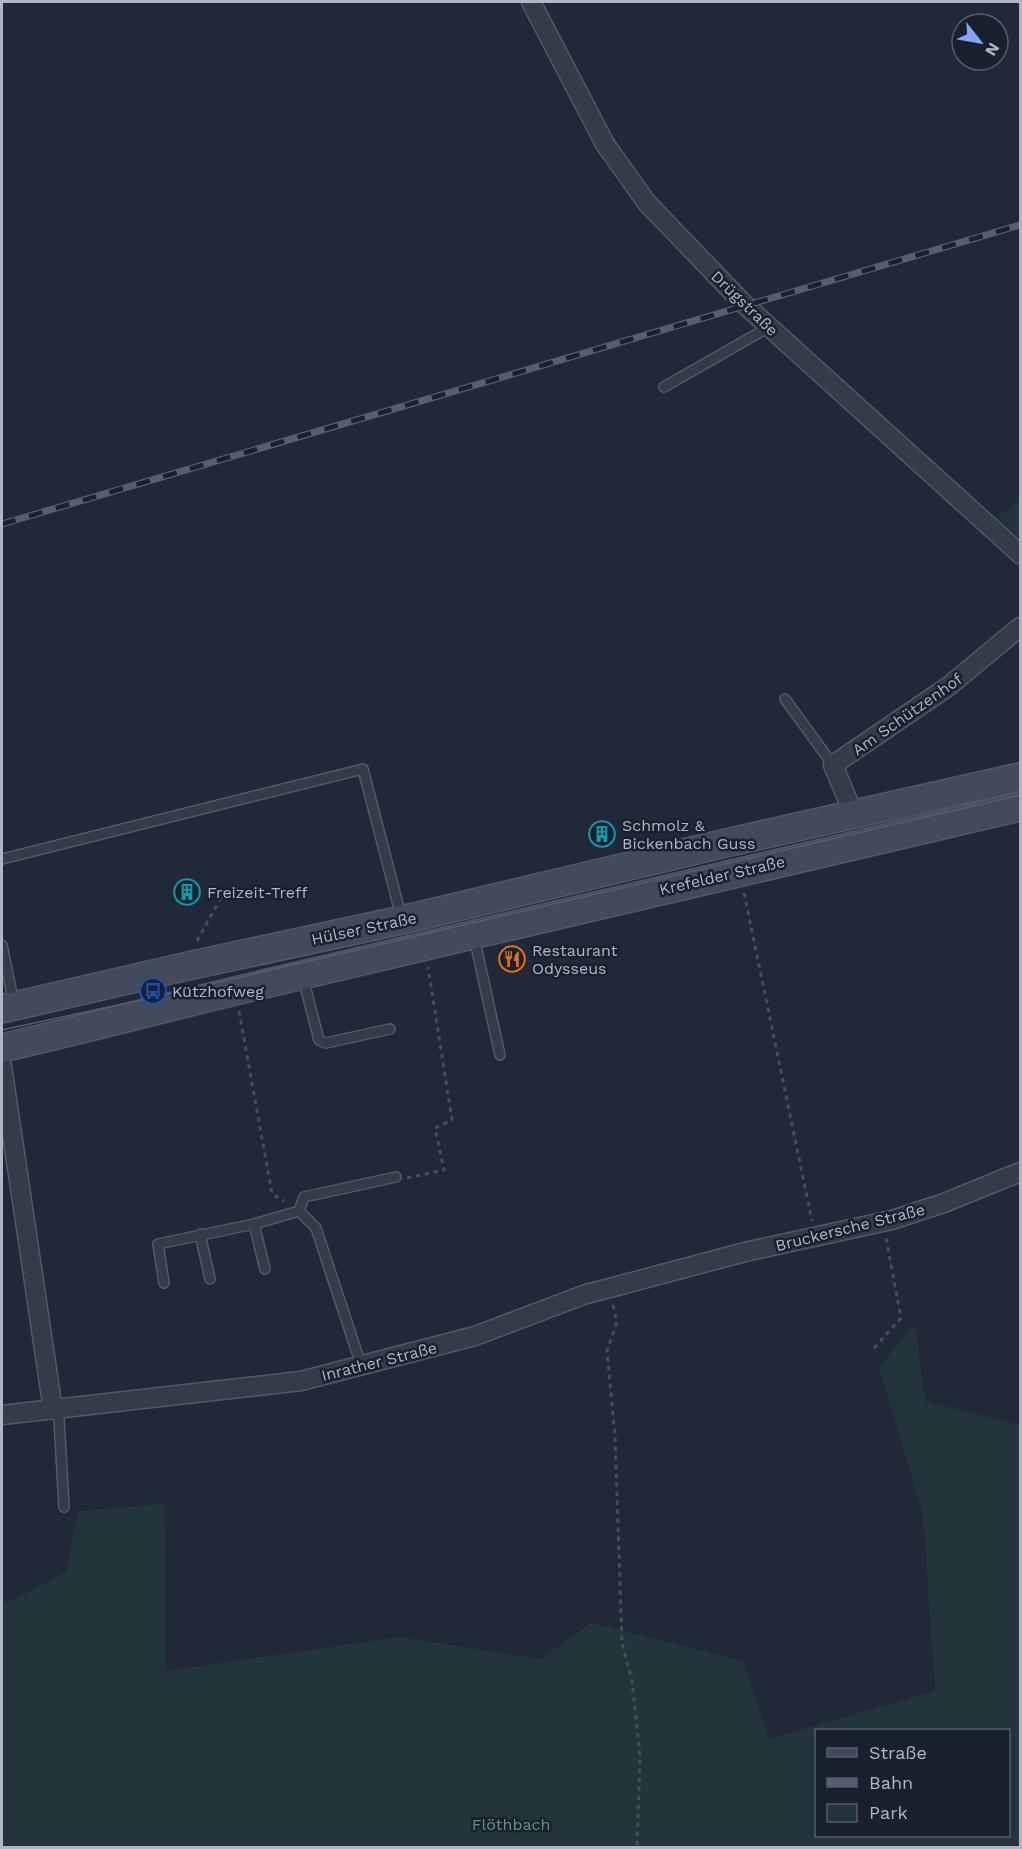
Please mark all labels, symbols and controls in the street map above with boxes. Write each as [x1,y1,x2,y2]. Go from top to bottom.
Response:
north arrow [950,12,1010,72]
text: N [981,39,1004,59]
street label: Drügstraße [707,267,782,340]
street label: Am Schützenhof [849,669,967,760]
place label: Schmolz & Bickenbach Guss [622,816,755,853]
building icon: Schmolz & Bickenbach Guss [587,819,617,849]
street label: Krefelder Straße [657,852,787,899]
building icon: Freizeit-Treff [172,877,202,907]
place label: Freizeit-Treff [207,883,308,902]
street label: Hülser Straße [310,908,418,949]
place label: Restaurant Odysseus [532,941,618,978]
restaurant icon: Restaurant Odysseus [497,944,527,974]
bus stop icon: Kützhofweg [138,976,168,1006]
place label: Kützhofweg [172,982,264,1001]
street label: Bruckersche Straße [773,1200,927,1255]
street label: Inrather Straße [319,1338,439,1385]
legend [815,1729,1010,1837]
text: Straße [869,1742,927,1763]
text: Bahn [869,1772,913,1793]
text: Park [869,1802,908,1823]
park label: Flöthbach [472,1815,550,1834]

